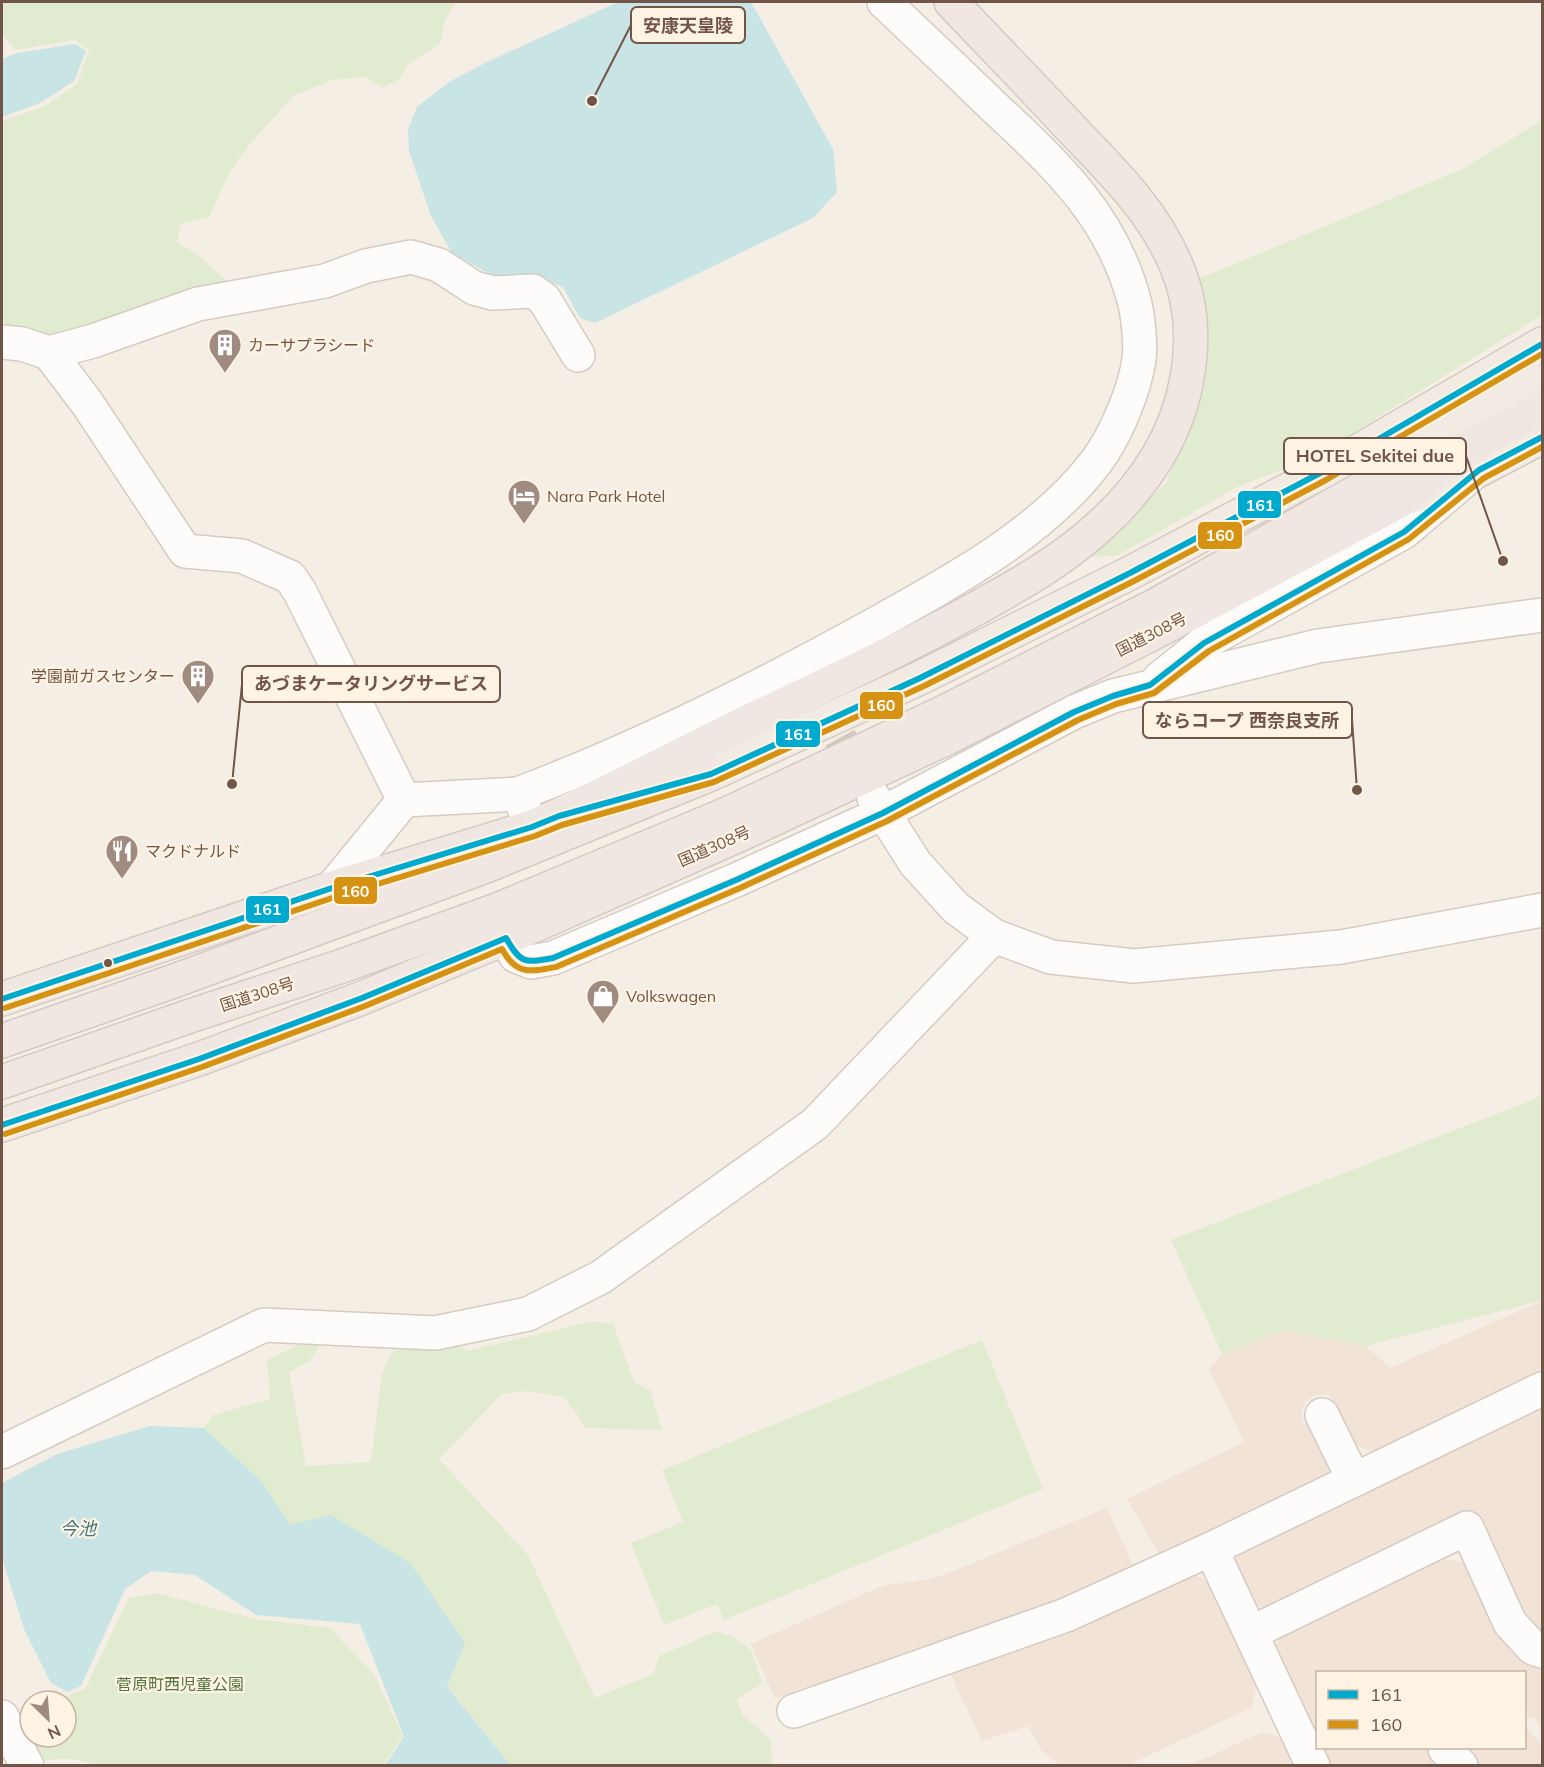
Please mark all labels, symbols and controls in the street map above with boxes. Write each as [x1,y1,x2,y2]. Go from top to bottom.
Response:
callout: 安康天皇陵 [631,7,745,43]
text: 安康天皇陵 [643,14,733,37]
building icon: カーサプラシード [207,327,243,374]
place label: カーサプラシード [248,335,375,355]
callout: HOTEL Sekitei due [1284,438,1466,474]
text: HOTEL Sekitei due [1296,444,1454,467]
hotel icon: Nara Park Hotel [506,478,542,525]
place label: Nara Park Hotel [547,486,665,506]
line badge: 161 [1237,490,1282,519]
text: 161 [1246,495,1274,515]
line badge: 160 [1197,521,1243,550]
text: 160 [1206,525,1234,545]
street label: 国道308号 [1112,608,1190,660]
building icon: 学園前ガスセンター [180,658,216,705]
place label: 学園前ガスセンター [31,666,175,686]
callout: あづまケータリングサービス [242,666,500,702]
text: あづまケータリングサービス [254,672,488,695]
line badge: 160 [859,691,904,720]
text: 160 [867,695,895,715]
callout: ならコープ 西奈良支所 [1143,702,1352,738]
text: ならコープ 西奈良支所 [1155,709,1339,732]
line badge: 161 [775,720,821,748]
text: 161 [784,724,812,744]
street label: 国道308号 [675,821,753,871]
restaurant icon: マクドナルド [104,833,140,880]
place label: マクドナルド [145,841,241,861]
line badge: 160 [333,876,378,905]
text: 160 [341,881,369,901]
line badge: 161 [245,895,290,924]
text: 161 [253,899,281,919]
unlabelled marker [102,957,114,969]
street label: 国道308号 [217,973,297,1015]
shop icon: Volkswagen [585,978,621,1025]
place label: Volkswagen [626,986,716,1006]
water label: 今池 [60,1517,98,1540]
legend [1316,1671,1526,1749]
park label: 菅原町西児童公園 [116,1674,244,1694]
text: 161 [1370,1683,1402,1706]
north arrow [18,1689,78,1749]
text: 160 [1370,1713,1402,1736]
text: N [45,1721,64,1744]

